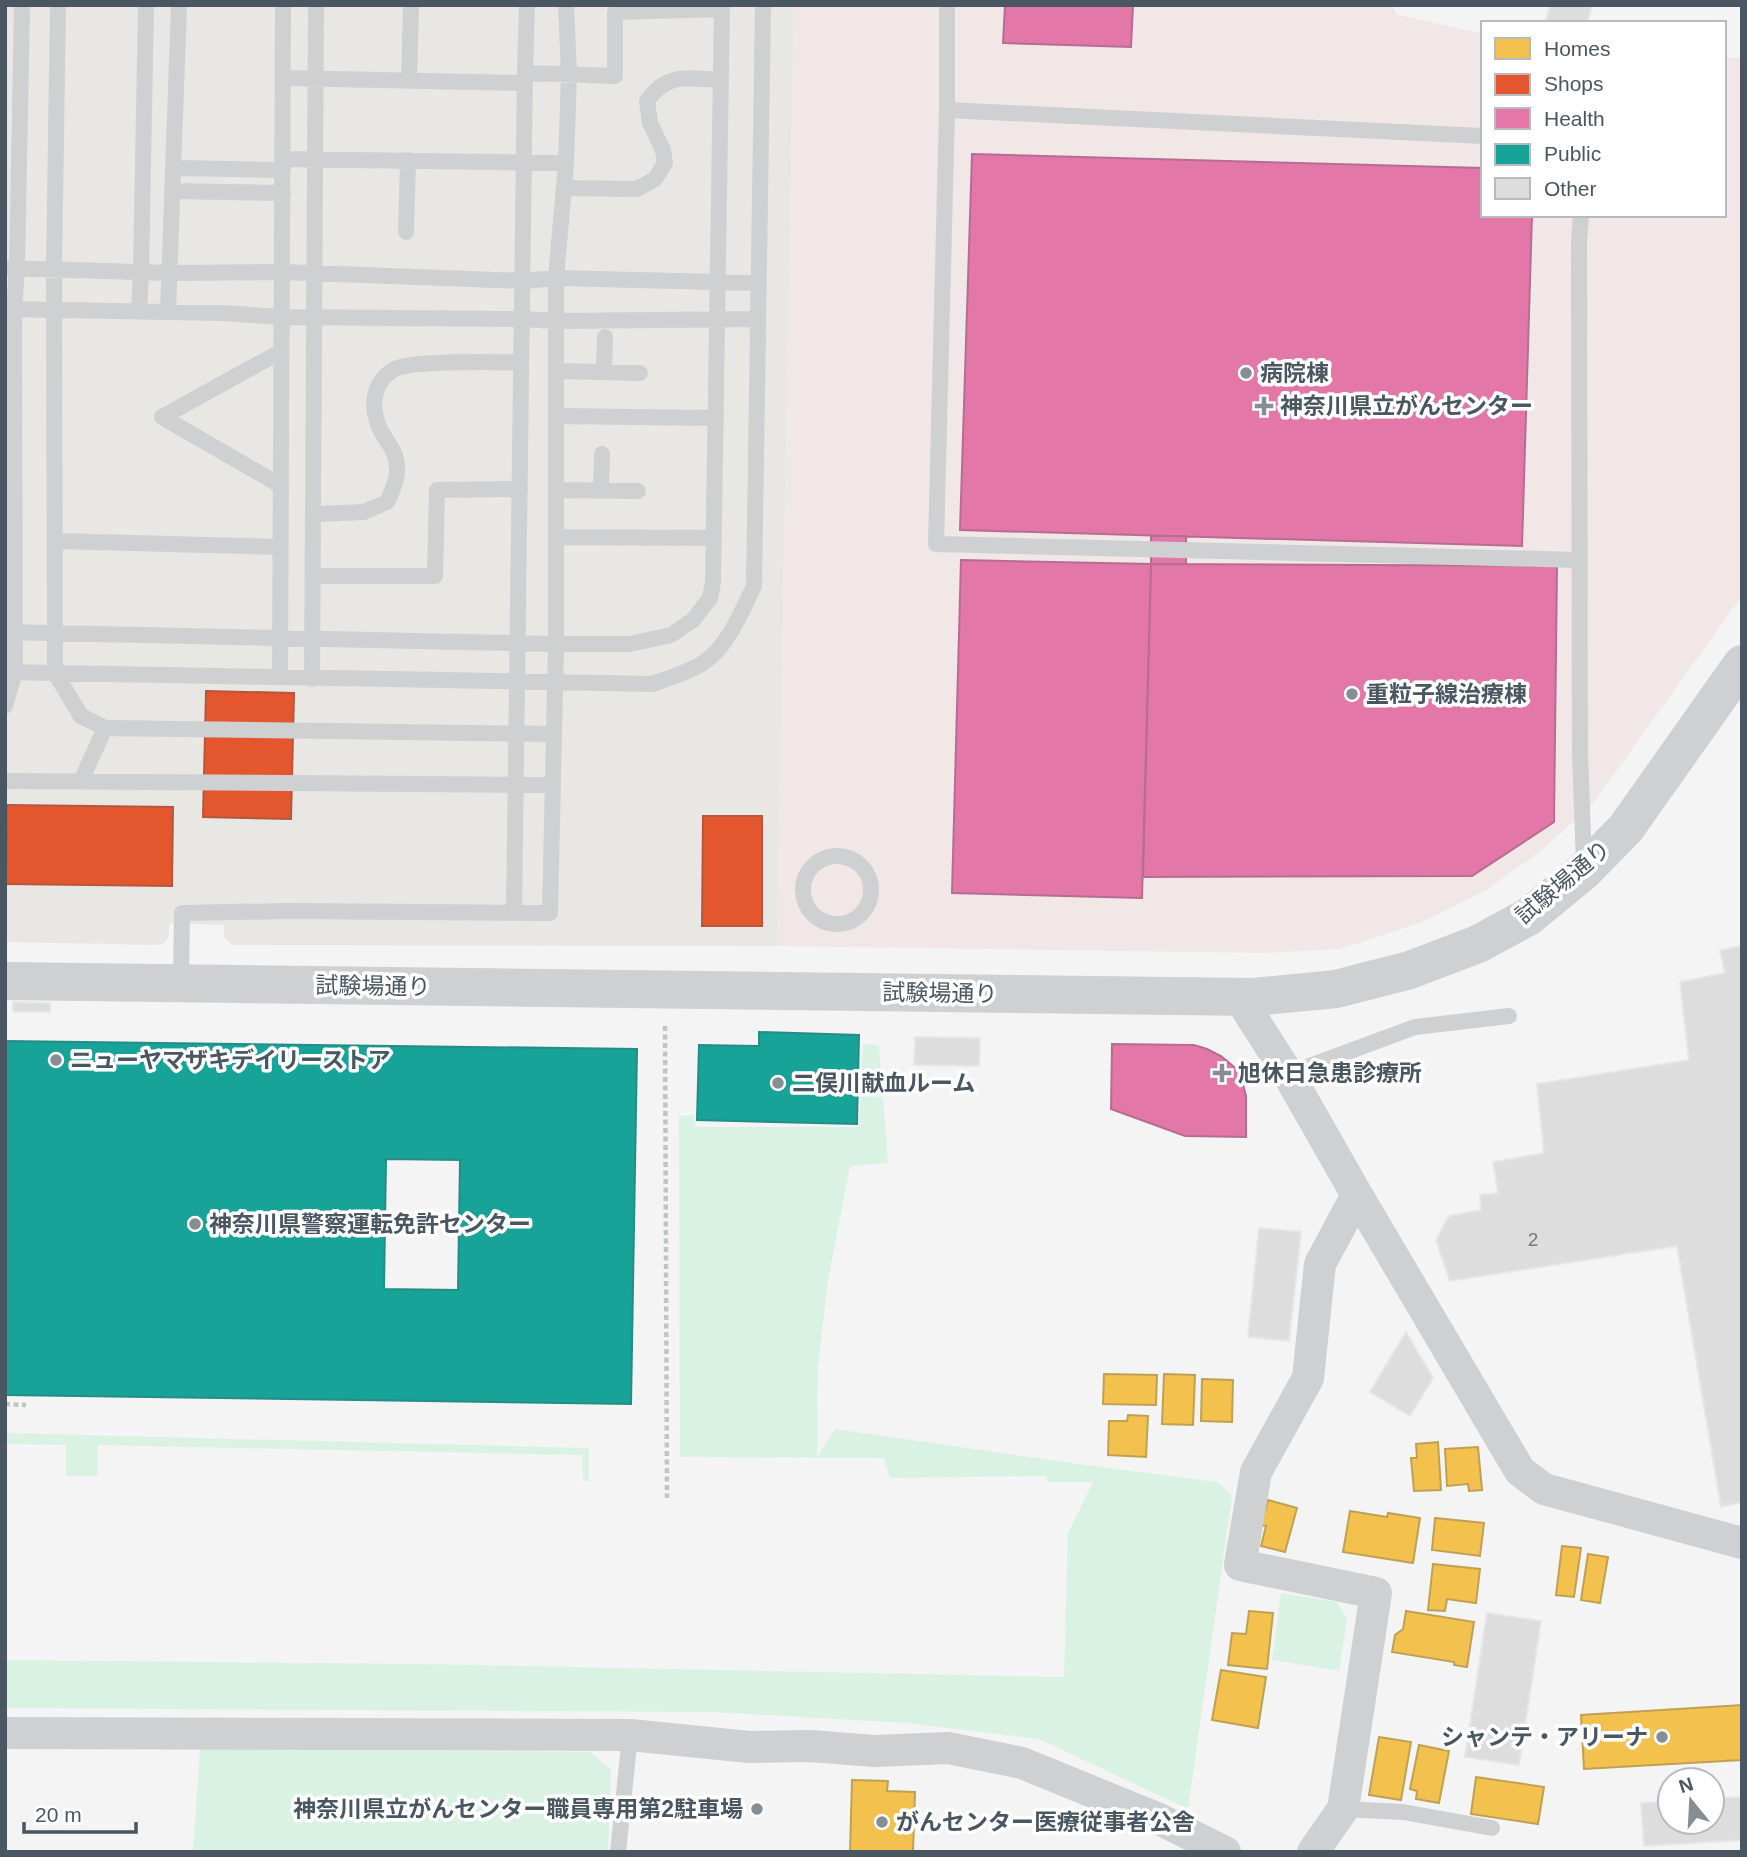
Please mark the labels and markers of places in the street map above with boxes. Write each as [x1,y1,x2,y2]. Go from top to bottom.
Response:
place label: 病院棟 [1260,360,1329,386]
marker: 病院棟 [1238,365,1254,381]
place label: 神奈川県立がんセンター [1280,393,1533,419]
marker: 神奈川県立がんセンター [1254,396,1274,416]
place label: 重粒子線治療棟 [1366,681,1527,707]
marker: 重粒子線治療棟 [1344,686,1360,702]
place label: ニューヤマザキデイリーストア [70,1047,391,1073]
marker: ニューヤマザキデイリーストア [48,1052,64,1068]
place label: 旭休日急患診療所 [1238,1060,1422,1086]
marker: 旭休日急患診療所 [1212,1063,1232,1083]
place label: 二俣川献血ルーム [792,1070,975,1096]
marker: 二俣川献血ルーム [770,1075,786,1091]
place label: 神奈川県警察運転免許センター [209,1211,531,1237]
marker: 神奈川県警察運転免許センター [187,1216,203,1232]
place label: シャンテ・アリーナ [1441,1724,1648,1750]
marker: シャンテ・アリーナ [1654,1729,1670,1745]
place label: 神奈川県立がんセンター職員専用第2駐車場 [293,1796,743,1822]
marker: 神奈川県立がんセンター職員専用第2駐車場 [749,1801,765,1817]
place label: がんセンター医療従事者公舎 [896,1809,1195,1835]
marker: がんセンター医療従事者公舎 [874,1814,890,1830]

